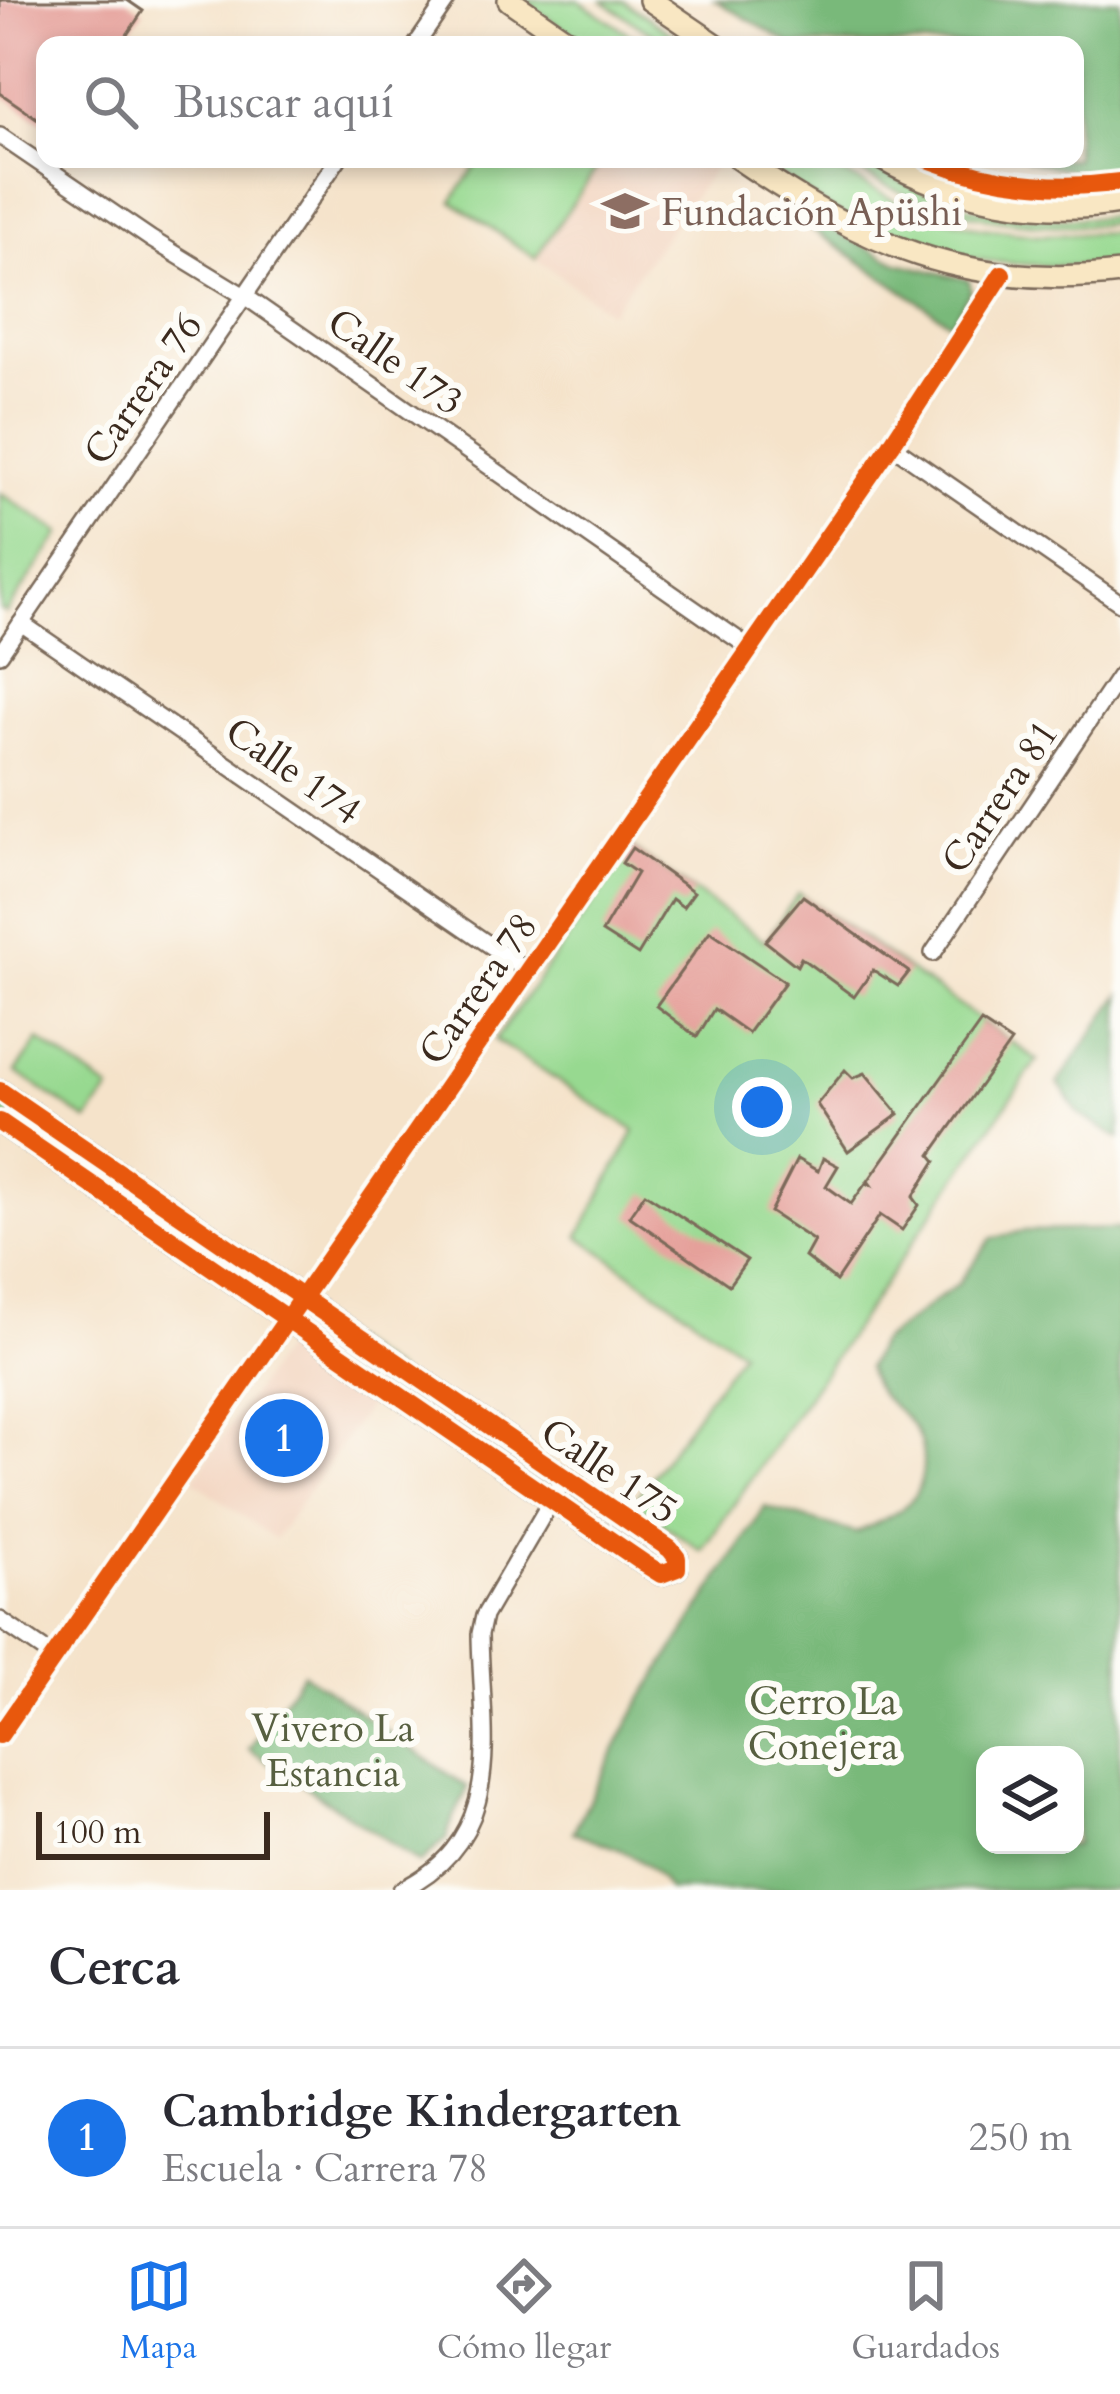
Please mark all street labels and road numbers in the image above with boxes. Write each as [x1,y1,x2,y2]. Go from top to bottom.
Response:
street label: Calle 173 [317,296,474,428]
street label: Carrera 76 [72,302,215,475]
street label: Calle 174 [215,705,372,837]
street label: Carrera 81 [930,710,1071,884]
street label: Carrera 78 [407,902,550,1075]
street label: Calle 175 [530,1406,688,1536]

